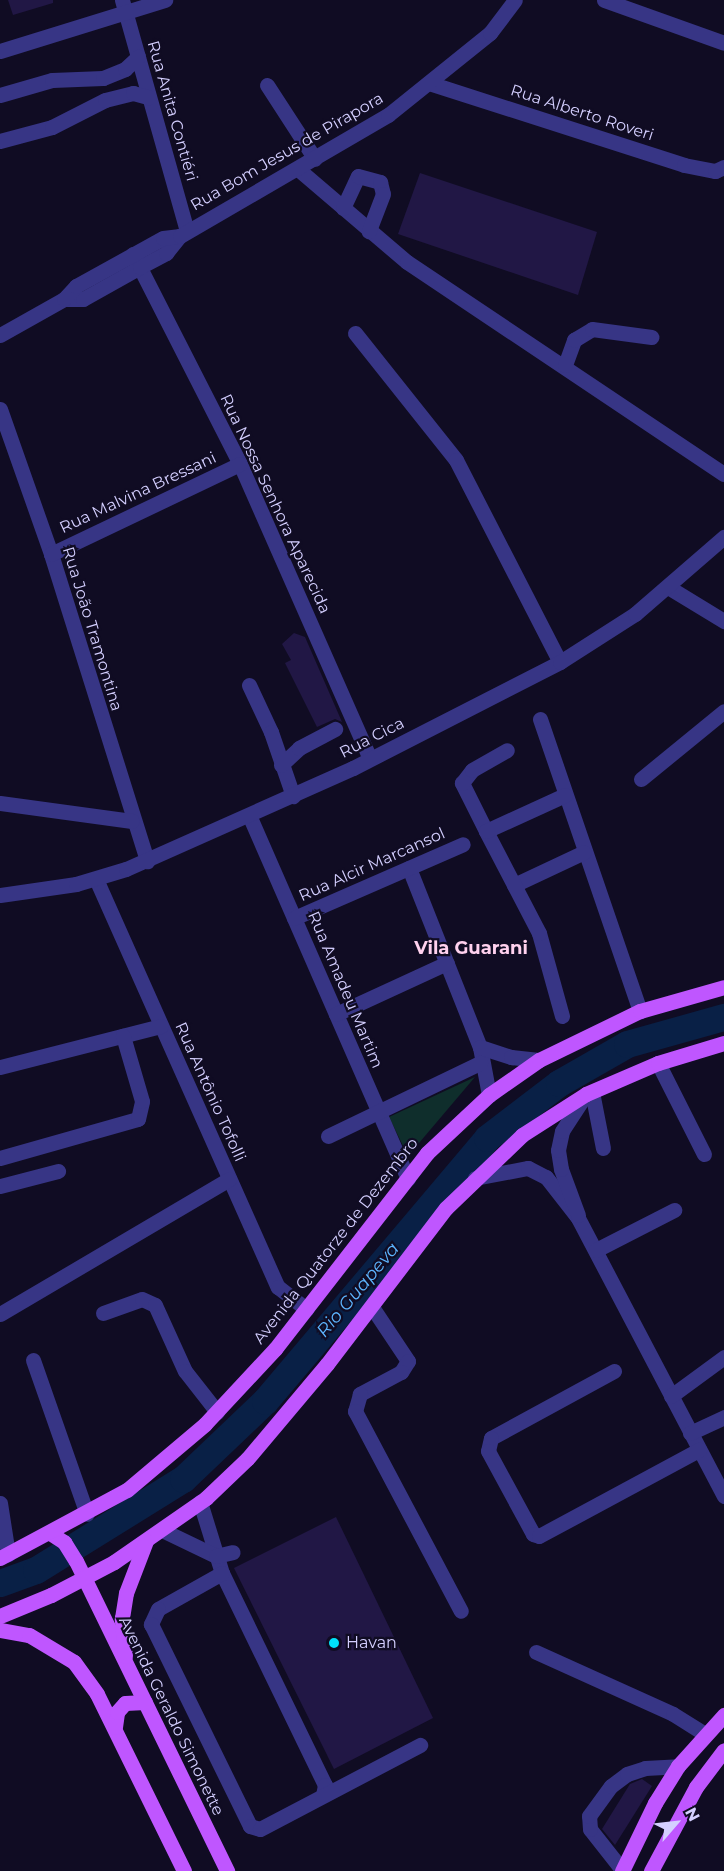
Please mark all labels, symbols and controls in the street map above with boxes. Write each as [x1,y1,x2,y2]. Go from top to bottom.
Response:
street label: Rua Anita Contiéri [143,39,201,183]
street label: Rua Alberto Roveri [508,81,656,145]
street label: Rua Bom Jesus de Pirapora [187,89,387,215]
street label: Rua Nossa Senhora Aparecida [216,391,334,617]
street label: Rua Malvina Bressani [57,448,219,538]
street label: Rua João Tramontina [58,545,126,713]
street label: Rua Cica [336,714,408,762]
street label: Rua Alcir Marcansol [296,824,448,906]
street label: Rua Amadeu Martim [303,909,387,1071]
district label: Vila Guarani [414,937,528,959]
street label: Rua Antônio Tofolli [171,1019,249,1165]
street label: Avenida Quatorze de Dezembro [250,1134,422,1348]
water label: Rio Guapeva [312,1238,404,1342]
street label: Avenida Geraldo Simonette [114,1613,228,1819]
place label: Havan [346,1633,397,1653]
marker: Havan [327,1636,341,1650]
north arrow [646,1793,706,1853]
text: N [681,1804,704,1824]

